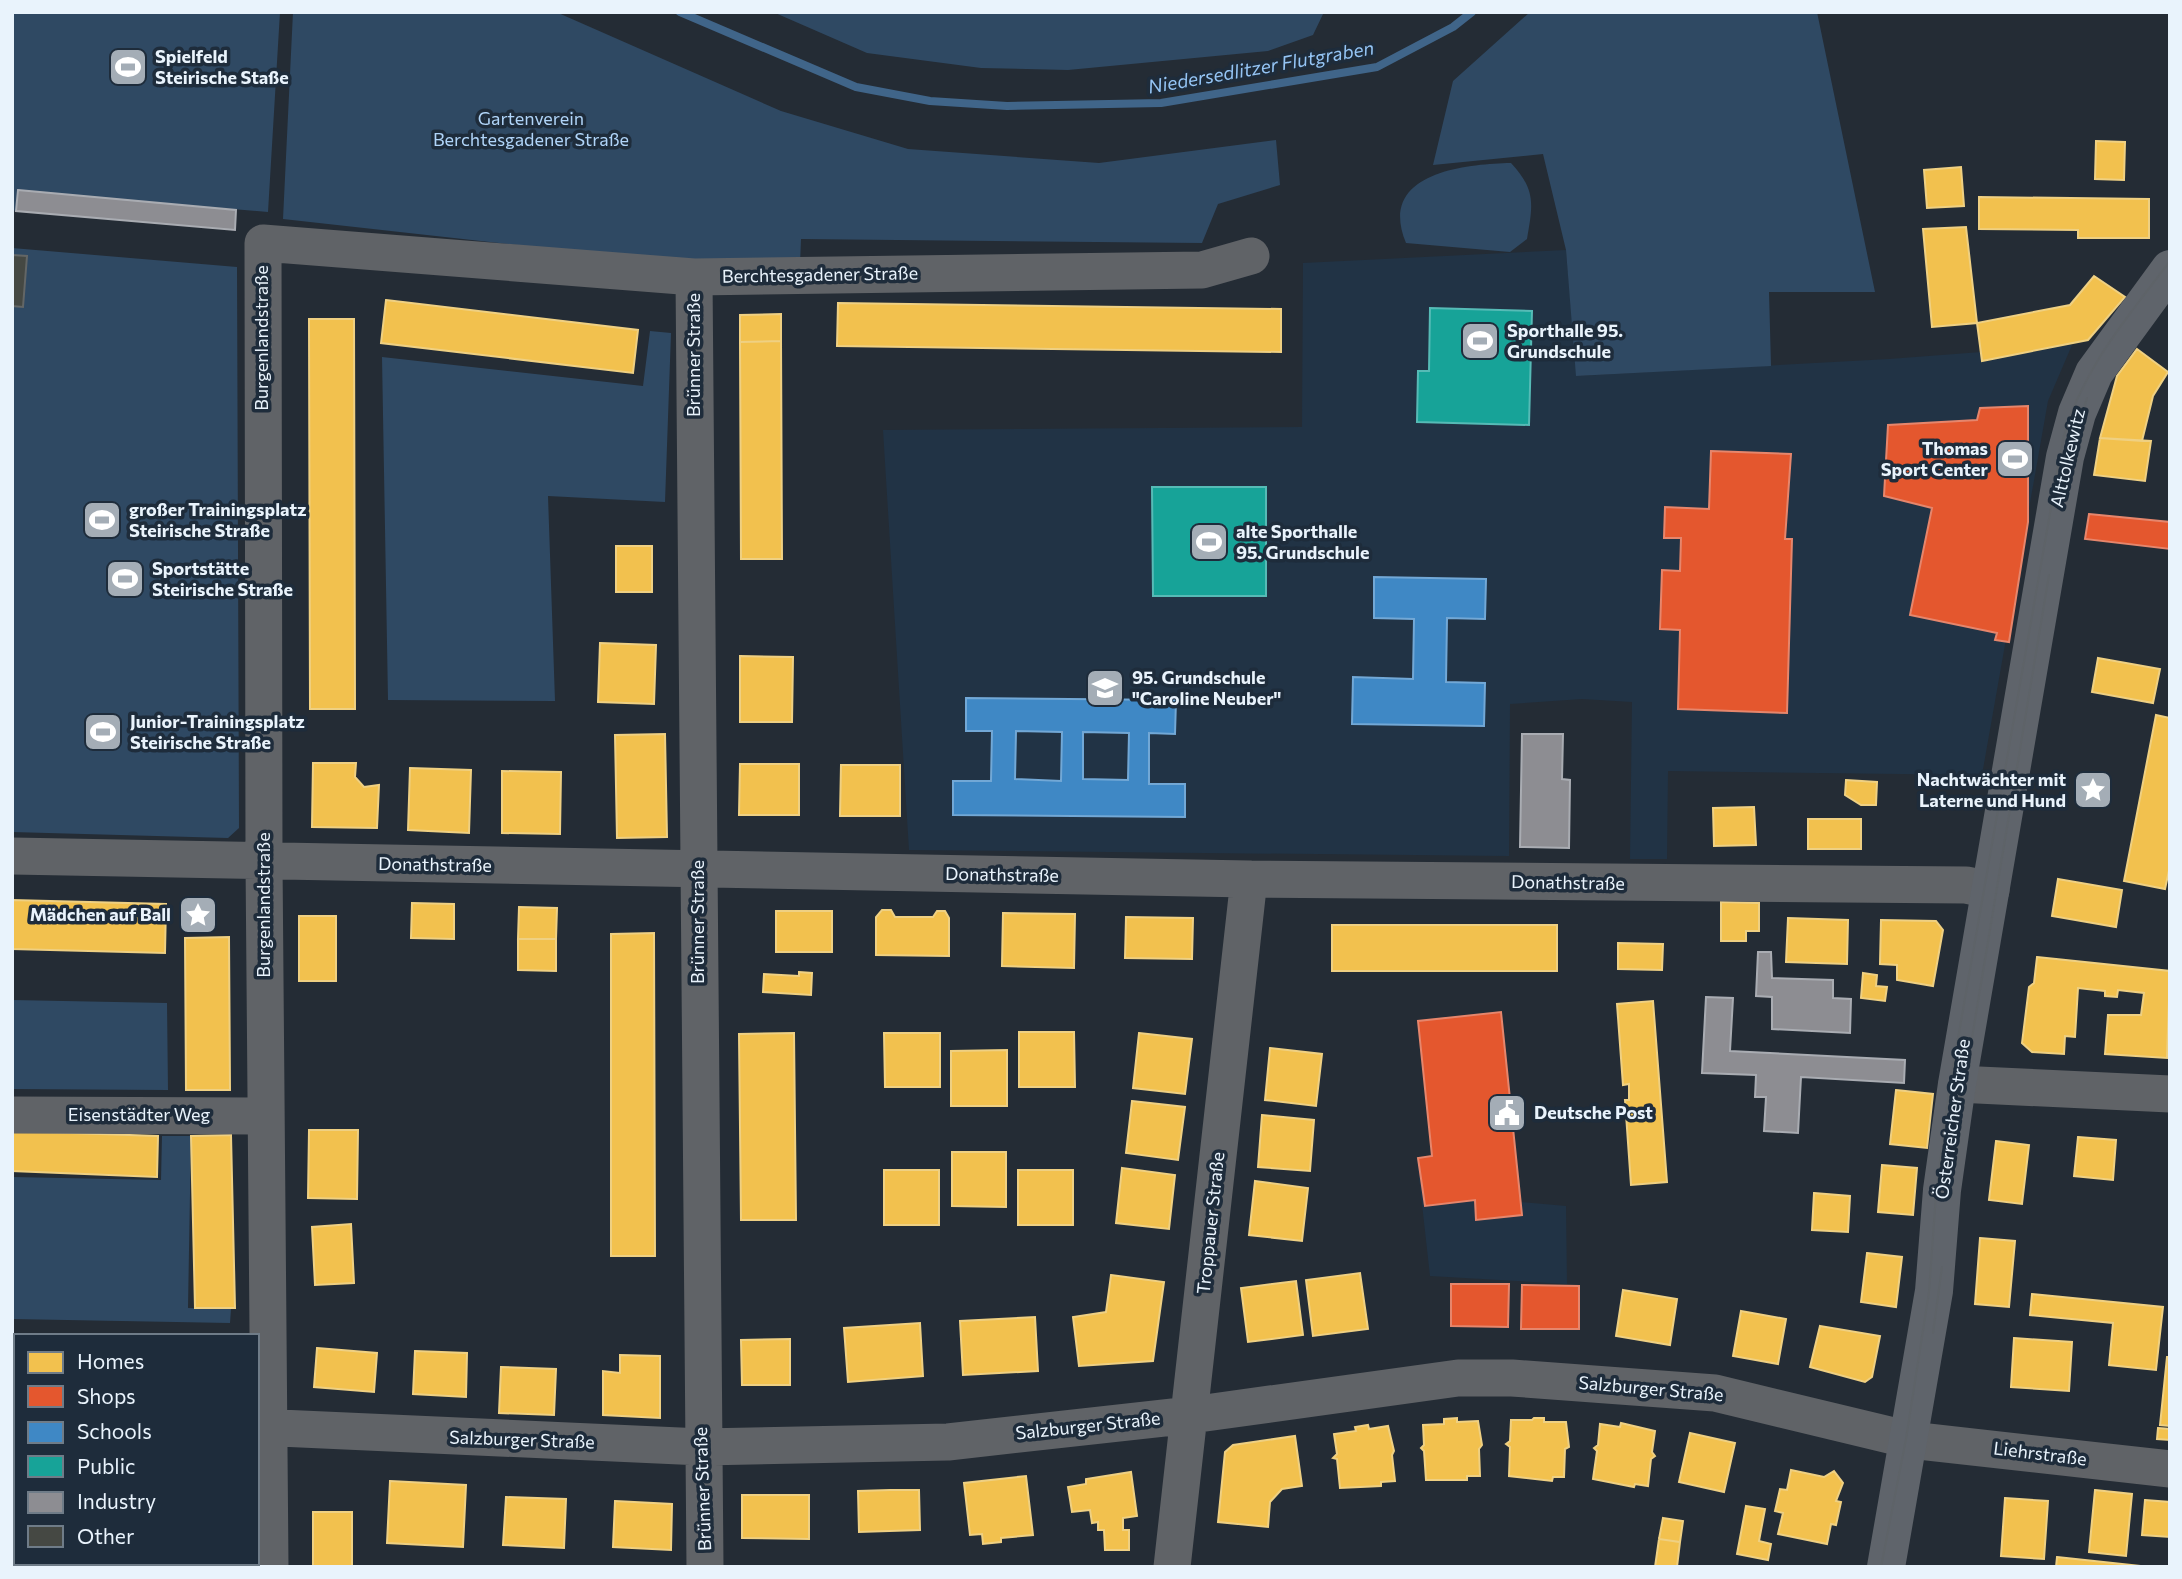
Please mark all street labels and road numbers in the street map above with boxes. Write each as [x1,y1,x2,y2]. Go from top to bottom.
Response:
street label: Berchtesgadener Straße [722,261,918,287]
street label: Burgenlandstraße [250,265,272,411]
street label: Brünner Straße [682,293,704,417]
street label: Alttolkewitz [2045,406,2089,509]
street label: Burgenlandstraße [252,832,274,978]
street label: Donathstraße [378,852,492,876]
street label: Brünner Straße [686,860,708,984]
street label: Donathstraße [945,862,1059,886]
street label: Donathstraße [1511,870,1625,894]
street label: Österreicher Straße [1930,1037,1974,1200]
street label: Eisenstädter Weg [68,1103,210,1125]
street label: Troppauer Straße [1192,1151,1228,1295]
street label: Salzburger Straße [1578,1371,1725,1405]
street label: Salzburger Straße [1014,1406,1161,1444]
street label: Salzburger Straße [449,1425,595,1453]
street label: Brünner Straße [689,1427,715,1551]
street label: Liehrstraße [1992,1436,2088,1470]

